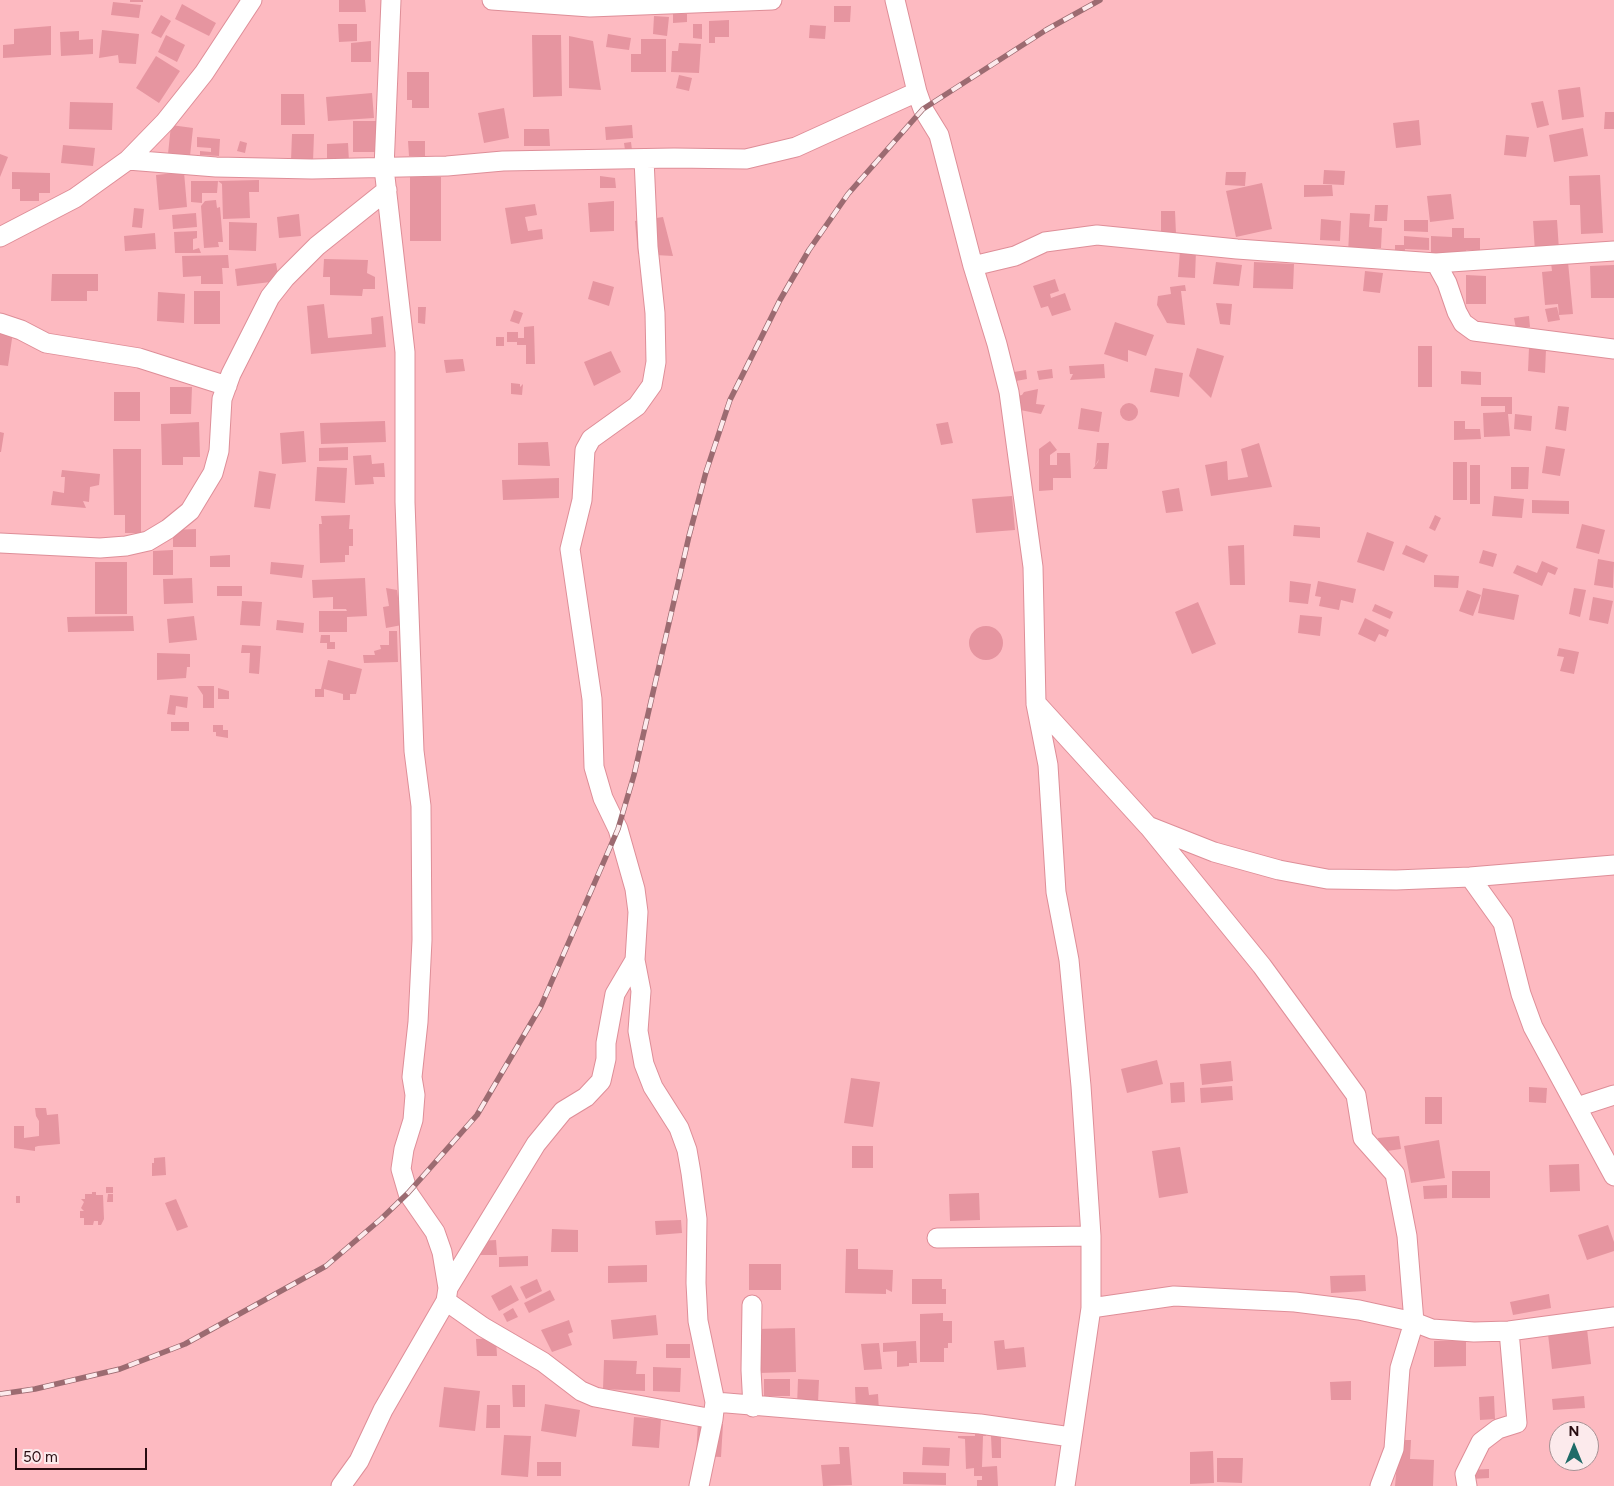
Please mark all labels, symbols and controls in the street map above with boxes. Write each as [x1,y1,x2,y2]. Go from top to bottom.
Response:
north arrow [1549,1421,1599,1471]
text: N [1569,1423,1579,1440]
scale bar [18,1438,150,1470]
text: 50 m [23,1448,58,1466]

